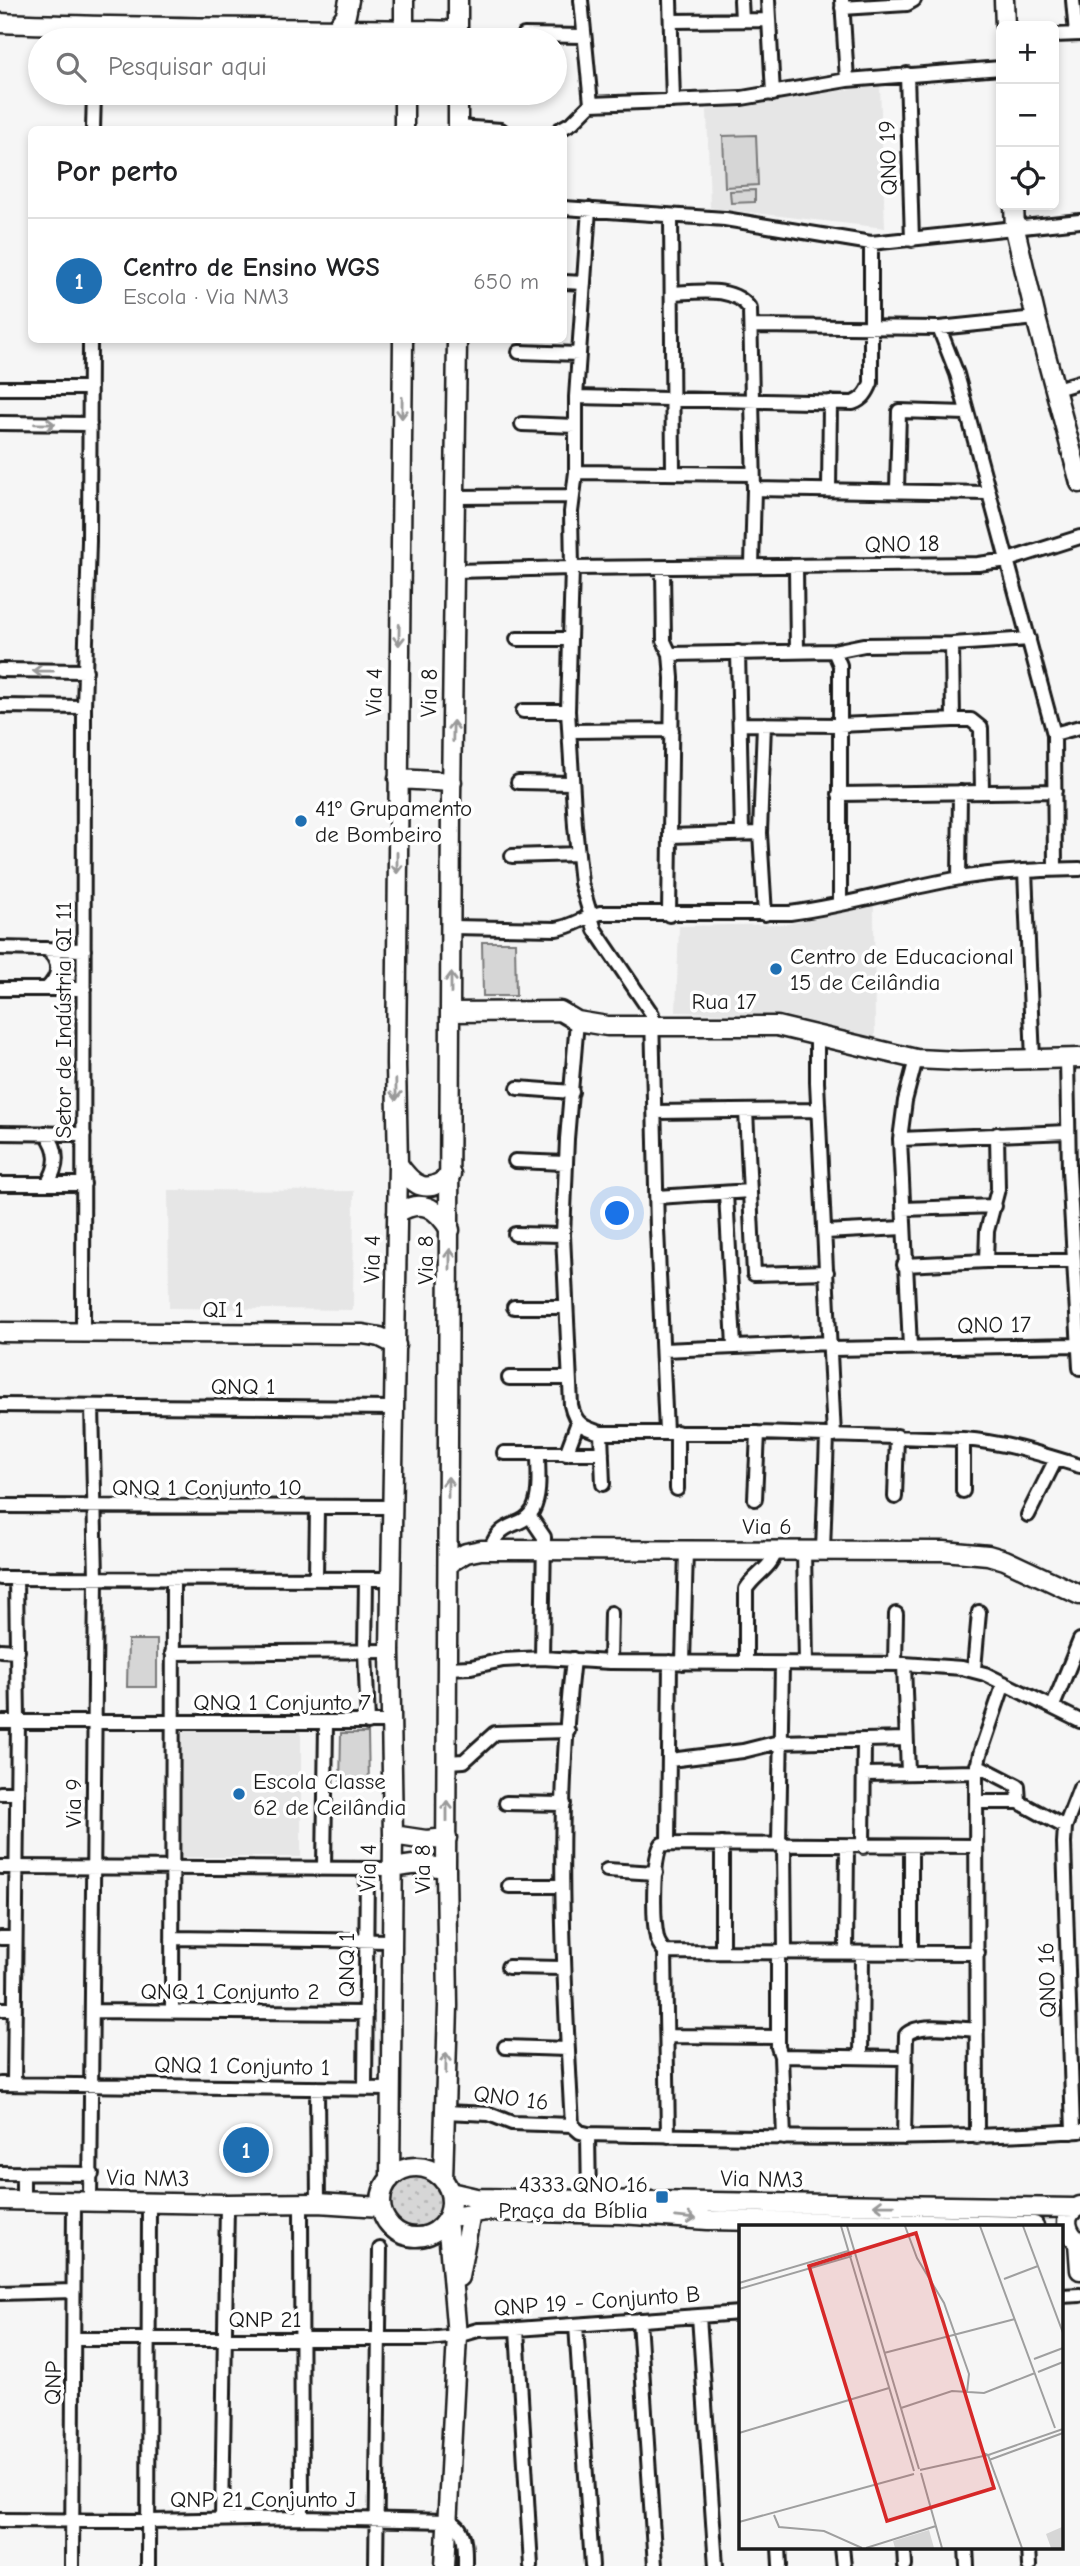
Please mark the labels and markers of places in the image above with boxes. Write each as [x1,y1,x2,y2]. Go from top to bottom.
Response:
place label: 41º Grupamento de Bombeiro [315,795,472,848]
marker: 41º Grupamento de Bombeiro [293,813,309,829]
place label: Centro de Educacional 15 de Ceilândia [790,943,1014,996]
marker: Centro de Educacional 15 de Ceilândia [768,961,784,977]
place label: Escola Classe 62 de Ceilândia [253,1768,406,1821]
marker: Escola Classe 62 de Ceilândia [231,1786,247,1802]
pin: 1 [223,2124,269,2176]
place label: 4333 QNO 16 Praça da Bíblia [498,2171,648,2224]
marker: 4333 QNO 16 Praça da Bíblia [654,2189,670,2205]

